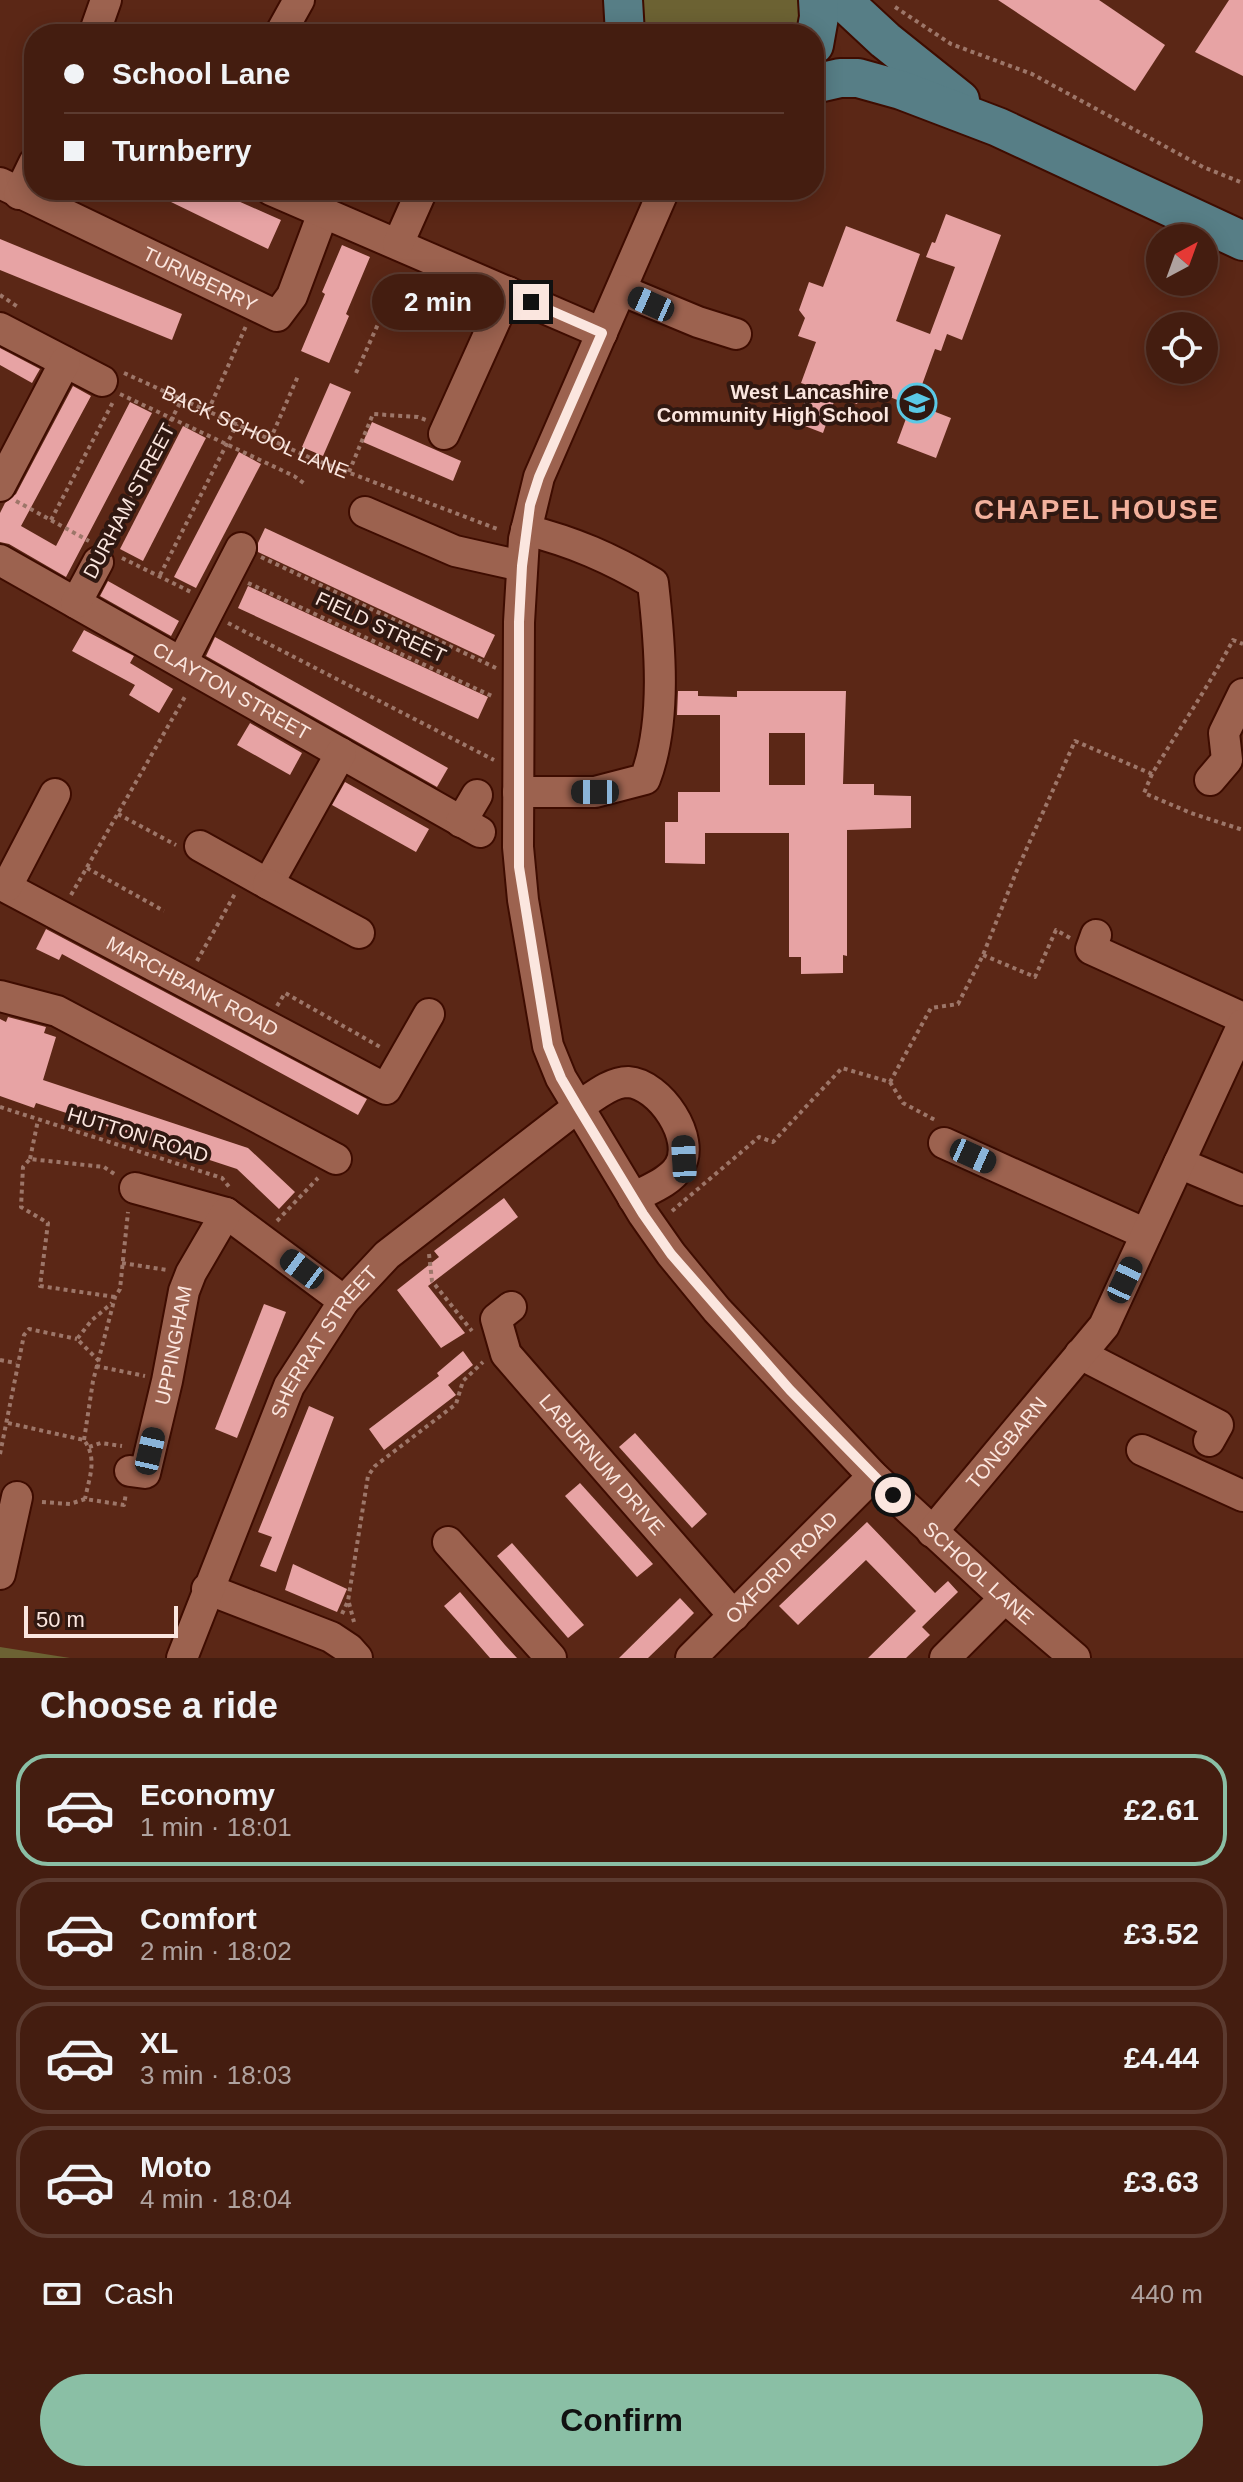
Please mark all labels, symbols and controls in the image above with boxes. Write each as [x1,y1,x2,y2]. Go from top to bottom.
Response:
text: School Lane [112,57,290,90]
text: Turnberry [112,134,251,167]
north arrow [1146,224,1218,296]
map controls [1146,224,1218,384]
street label: TURNBERRY [139,242,261,316]
callout: 2 min [371,274,503,330]
car [624,283,678,325]
route end [513,284,549,320]
text: 2 min [404,287,472,317]
button: locate [1146,312,1218,384]
street label: BACK SCHOOL LANE [159,381,352,482]
place label: West Lancashire Community High School [657,381,889,426]
school or university icon: West Lancashire Community High School [896,382,938,424]
street label: DURHAM STREET [79,420,179,582]
district label: CHAPEL HOUSE [974,494,1220,525]
street label: FIELD STREET [312,587,450,667]
street label: CLAYTON STREET [149,638,314,744]
car [571,780,619,804]
street label: MARCHBANK ROAD [103,932,282,1041]
street label: HUTTON ROAD [65,1103,211,1167]
car [671,1134,697,1184]
car [946,1135,1000,1177]
car [276,1245,328,1293]
car [1104,1253,1146,1307]
street label: SHERRAT STREET [267,1262,382,1421]
street label: UPPINGHAM [151,1284,196,1407]
street label: LABURNUM DRIVE [535,1390,669,1539]
street label: TONGBARN [962,1393,1051,1493]
car [133,1425,167,1477]
route start [875,1477,911,1513]
street label: OXFORD ROAD [721,1507,842,1628]
street label: SCHOOL LANE [919,1517,1038,1629]
scale bar [24,1602,178,1638]
text: 50 m [36,1607,85,1632]
text: Choose a ride [40,1685,278,1726]
icon: car [44,1774,116,1846]
text: Economy [140,1778,275,1811]
text: £2.61 [1124,1793,1199,1826]
text: 1 min · 18:01 [140,1812,292,1842]
icon: car [44,1898,116,1970]
text: Comfort [140,1902,257,1935]
text: £3.52 [1124,1917,1199,1950]
text: 2 min · 18:02 [140,1936,292,1966]
icon: car [44,2022,116,2094]
text: XL [140,2026,178,2059]
text: £4.44 [1124,2041,1199,2074]
text: 3 min · 18:03 [140,2060,292,2090]
icon: car [44,2146,116,2218]
text: Moto [140,2150,212,2183]
text: £3.63 [1124,2165,1199,2198]
text: 4 min · 18:04 [140,2184,292,2214]
icon: cash [40,2272,84,2316]
text: Cash [104,2277,174,2310]
text: 440 m [1131,2279,1203,2309]
button: Confirm [40,2374,1203,2466]

